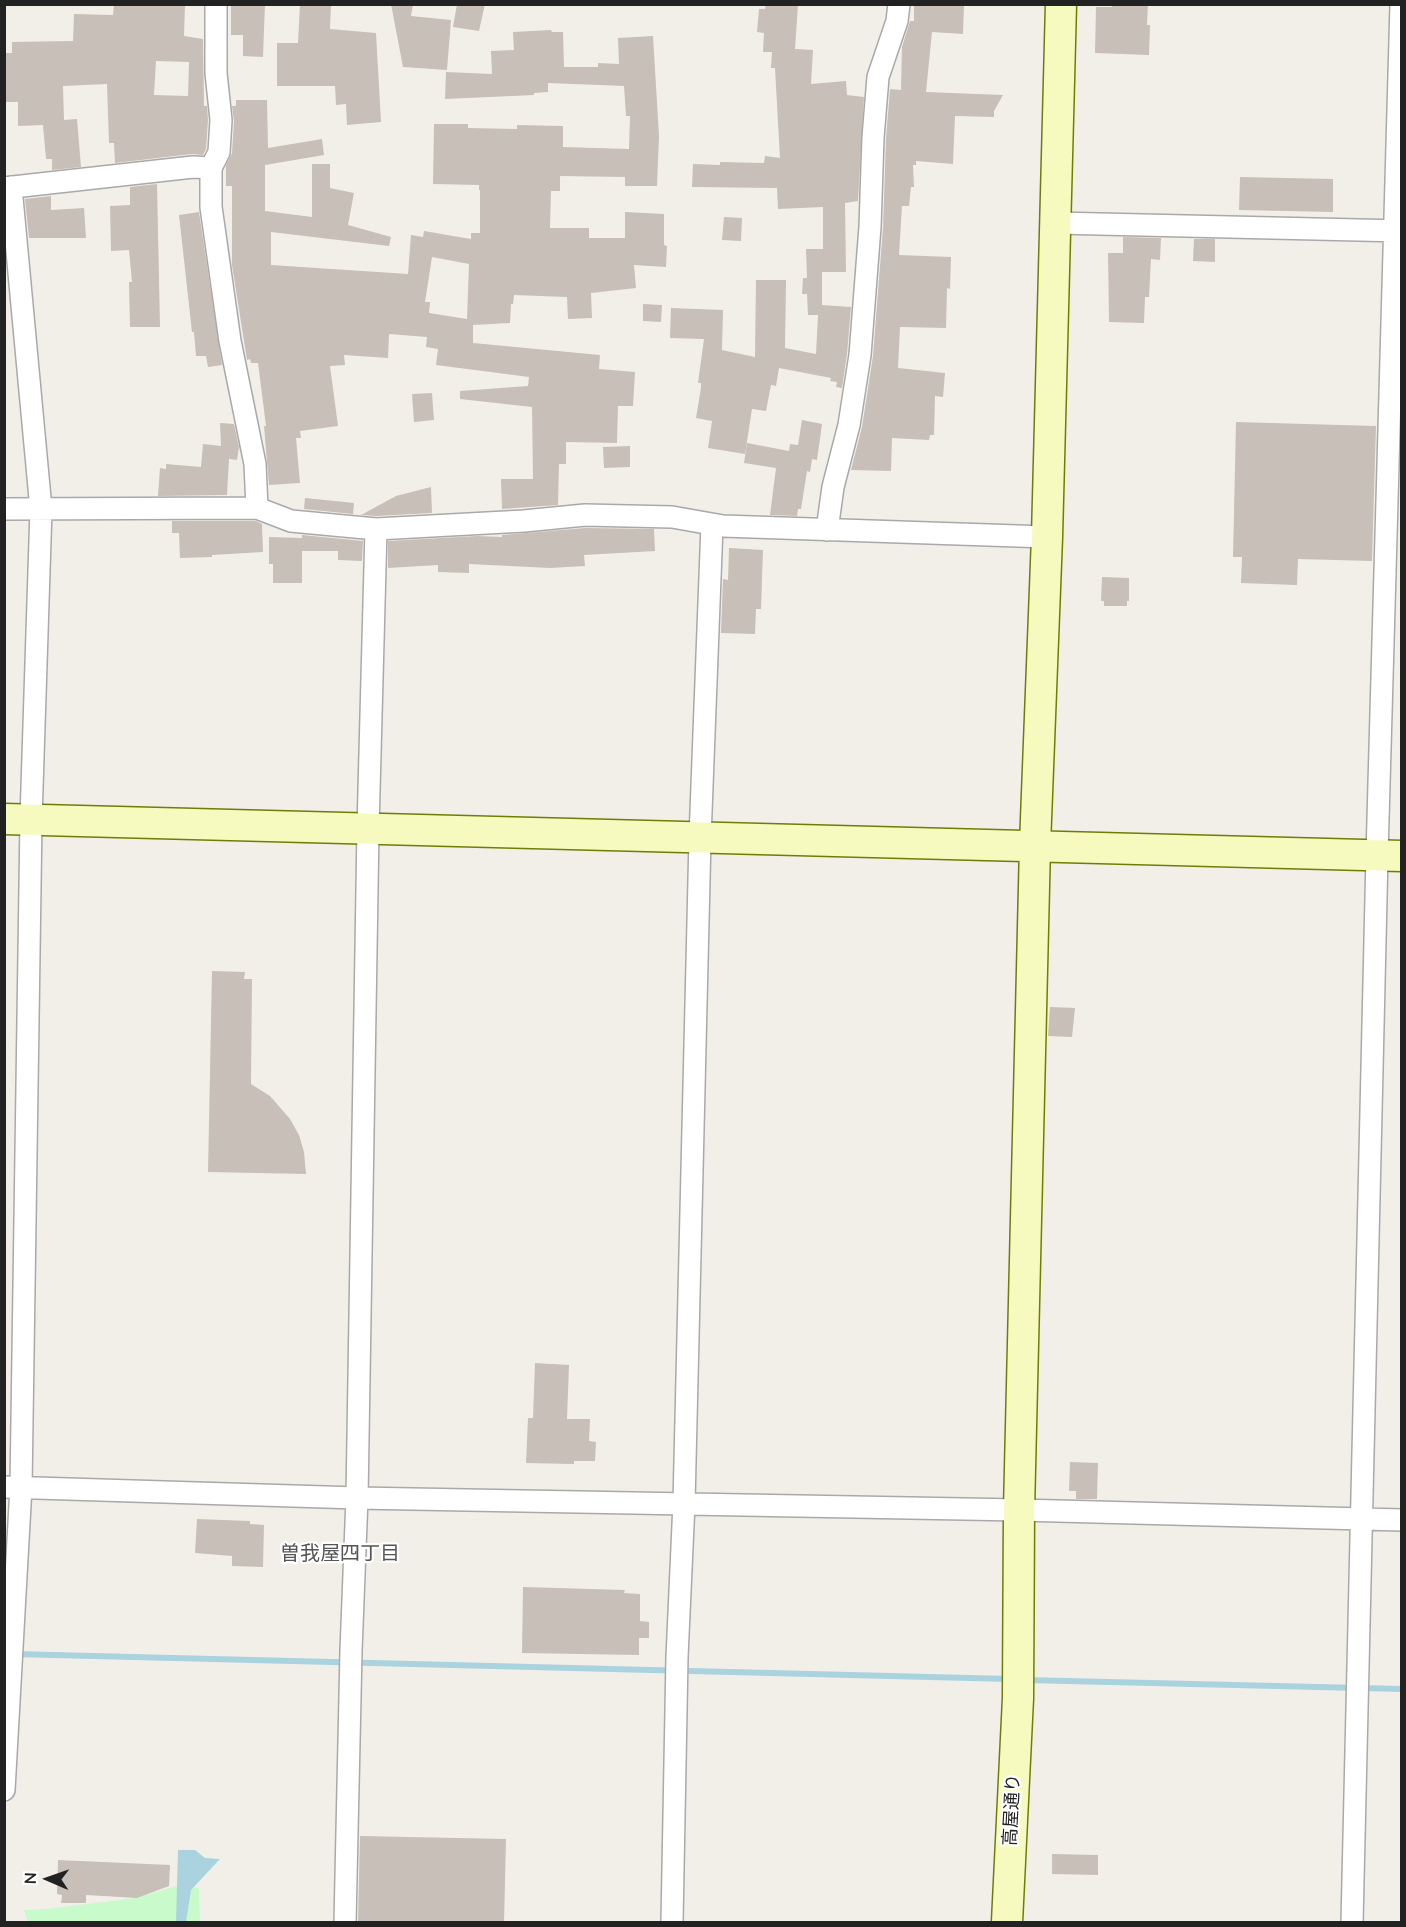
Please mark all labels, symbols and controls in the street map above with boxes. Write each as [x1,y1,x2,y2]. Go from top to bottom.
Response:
district label: 曽我屋四丁目 [280,1542,400,1566]
street label: 高屋通り [999,1773,1025,1847]
north arrow [18,1849,78,1909]
text: N [20,1872,40,1885]

